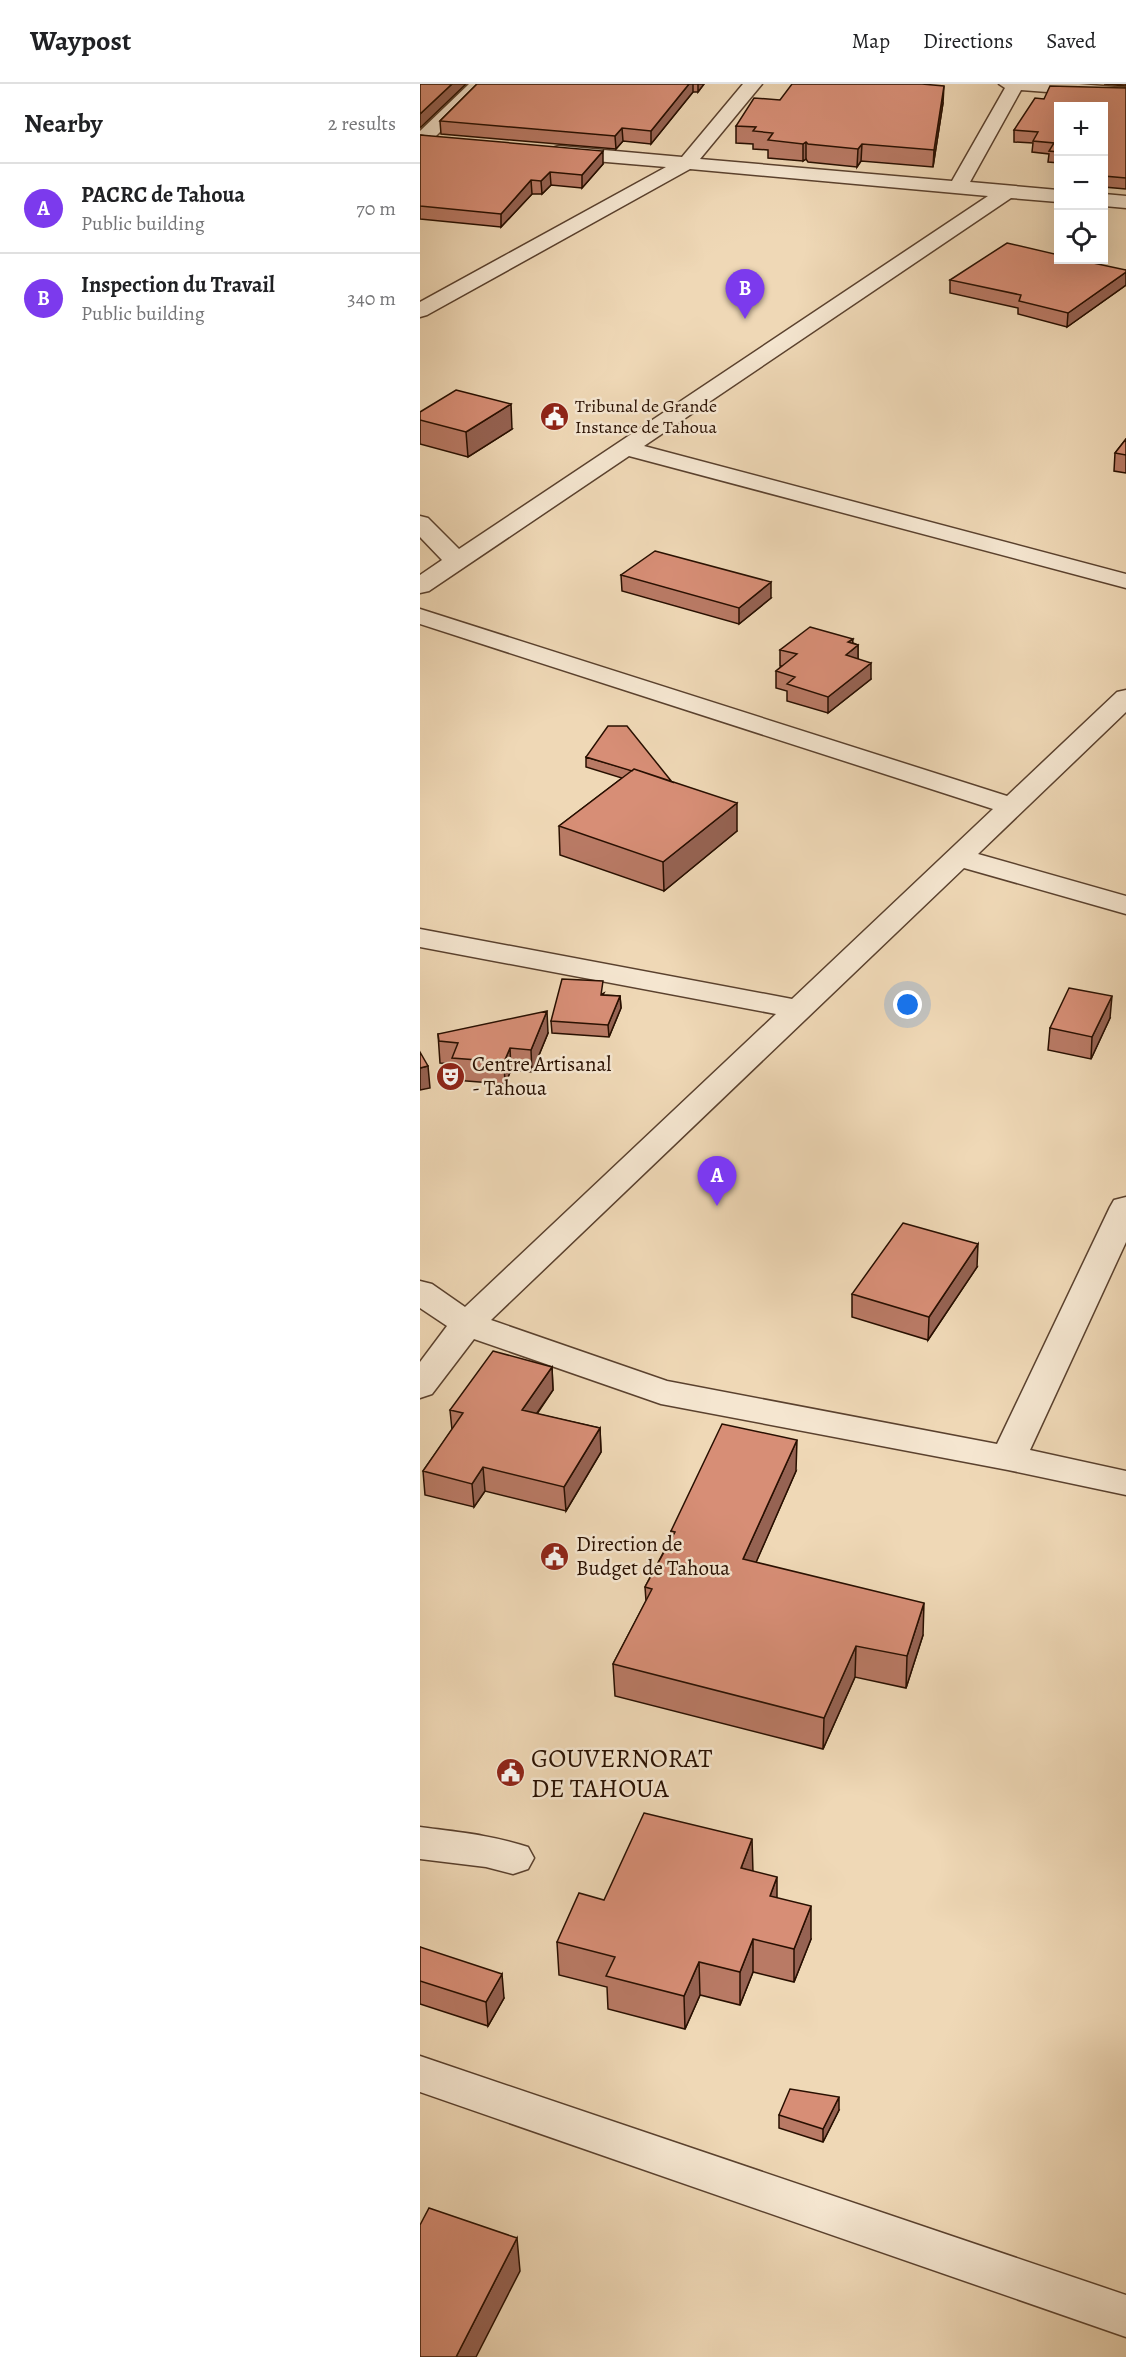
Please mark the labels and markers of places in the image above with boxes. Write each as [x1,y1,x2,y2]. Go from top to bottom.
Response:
pin: B [726,270,764,319]
place label: Tribunal de Grande Instance de Tahoua [575,394,718,439]
public building icon: Tribunal de Grande Instance de Tahoua [538,400,570,432]
place label: Centre Artisanal - Tahoua [472,1050,611,1102]
theatre icon: Centre Artisanal - Tahoua [435,1060,467,1092]
pin: A [698,1156,736,1206]
place label: Direction de Budget de Tahoua [576,1530,730,1582]
public building icon: Direction de Budget de Tahoua [539,1540,571,1572]
place label: GOUVERNORAT DE TAHOUA [531,1741,712,1806]
public building icon: GOUVERNORAT DE TAHOUA [494,1757,526,1789]

